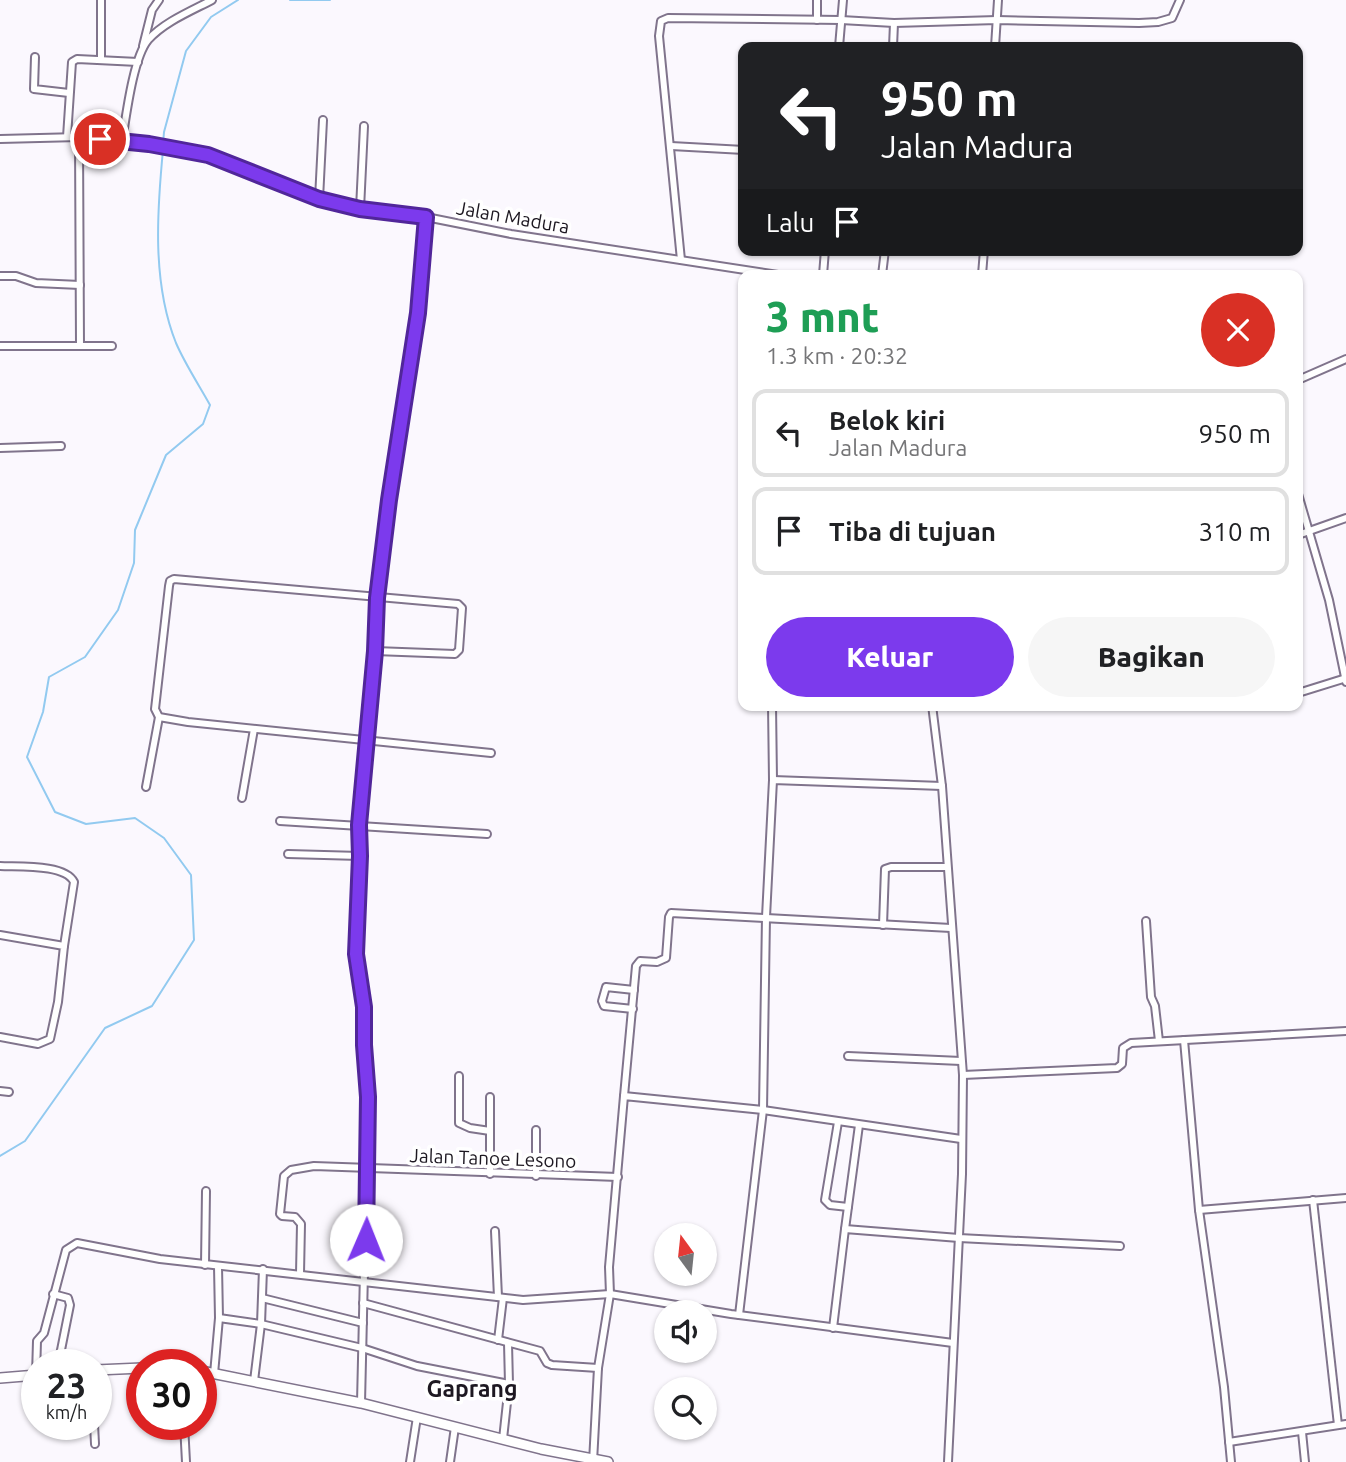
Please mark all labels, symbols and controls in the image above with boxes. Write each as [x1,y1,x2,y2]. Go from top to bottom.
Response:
icon: left [766,70,857,161]
text: 950 m [881,70,1018,125]
pin [70,109,130,169]
icon: arrive [81,120,119,158]
text: Jalan Madura [881,128,1073,164]
street label: Jalan Madura [455,196,571,238]
icon: arrive [828,203,866,241]
text: Lalu [766,208,814,237]
text: 3 mnt [766,293,879,340]
button: close [1201,293,1275,367]
text: 1.3 km · 20:32 [766,343,908,368]
text: Belok kiri [829,406,945,435]
icon: left [770,414,808,452]
text: 950 m [1199,419,1271,448]
text: Jalan Madura [829,435,967,460]
icon: arrive [770,512,808,550]
text: Tiba di tujuan [829,517,996,546]
text: 310 m [1199,517,1271,546]
button: Keluar [766,617,1014,697]
button: Bagikan [1028,617,1275,697]
street label: Jalan Tanoe Lesono [409,1144,577,1172]
position arrow [329,1203,403,1277]
north arrow [654,1223,718,1286]
map controls [654,1223,717,1440]
button: sound [654,1300,717,1363]
speed limit sign: 30 [126,1349,217,1440]
text: 23 [47,1365,86,1405]
district label: Gaprang [427,1376,517,1401]
button: search [654,1377,717,1440]
text: km/h [46,1402,87,1422]

